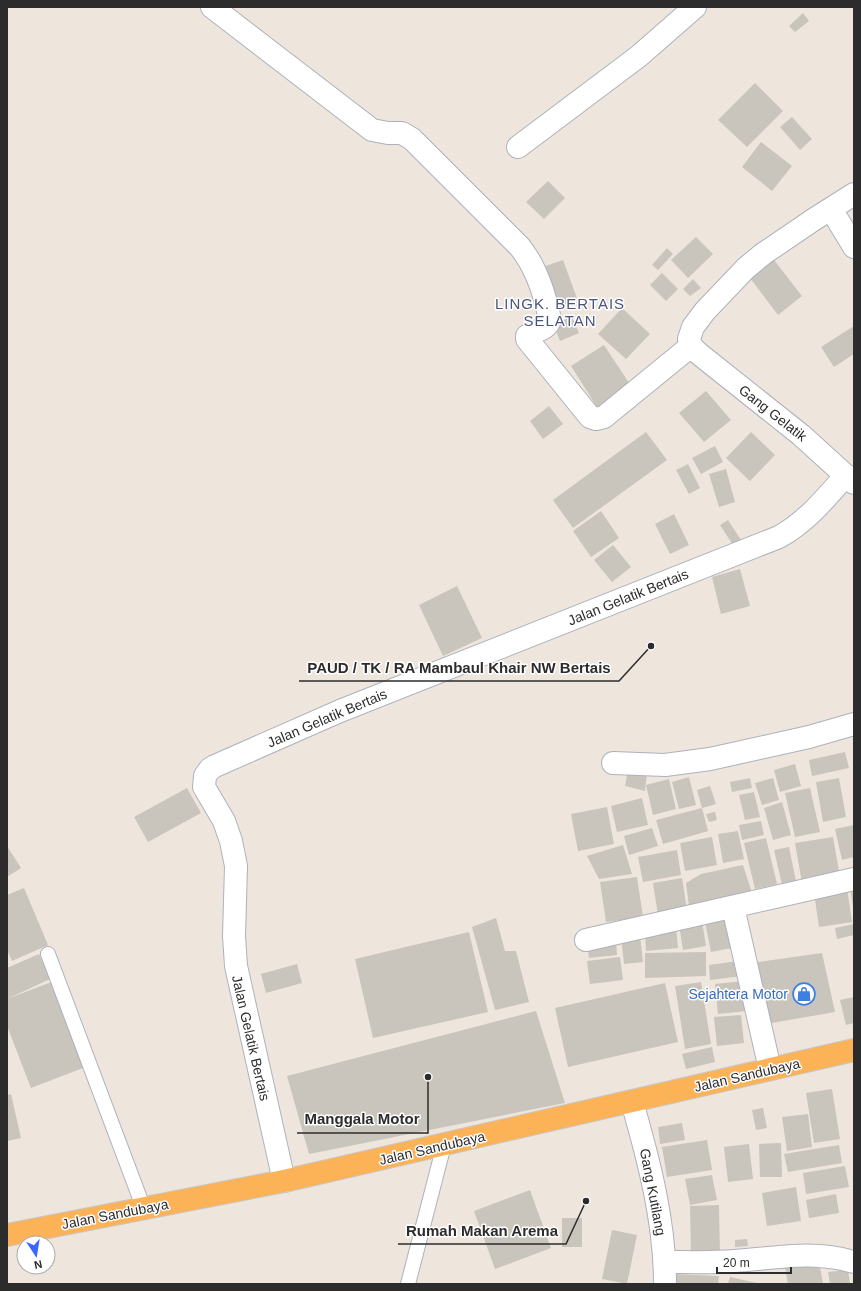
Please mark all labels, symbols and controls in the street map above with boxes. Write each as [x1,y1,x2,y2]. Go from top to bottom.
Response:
district label: LINGK. BERTAIS SELATAN [495,295,625,329]
street label: Gang Gelatik [736,382,811,445]
street label: Jalan Gelatik Bertais [565,566,691,628]
callout: PAUD / TK / RA Mambaul Khair NW Bertais [299,654,619,681]
text: PAUD / TK / RA Mambaul Khair NW Bertais [307,659,611,676]
street label: Jalan Gelatik Bertais [265,686,389,750]
street label: Jalan Gelatik Bertais [229,974,273,1102]
shop icon: Sejahtera Motor [791,981,817,1007]
place label: Sejahtera Motor [688,986,788,1002]
street label: Jalan Sandubaya [692,1055,802,1095]
callout: Manggala Motor [297,1106,428,1133]
text: Manggala Motor [305,1110,420,1127]
street label: Jalan Sandubaya [377,1128,487,1168]
street label: Gang Kutilang [637,1147,669,1237]
street label: Jalan Sandubaya [60,1196,170,1232]
callout: Rumah Makan Arema [398,1217,566,1244]
text: Rumah Makan Arema [406,1222,559,1239]
north arrow [16,1235,56,1275]
scale bar [717,1249,791,1275]
text: 20 m [723,1256,750,1270]
text: N [33,1258,43,1271]

